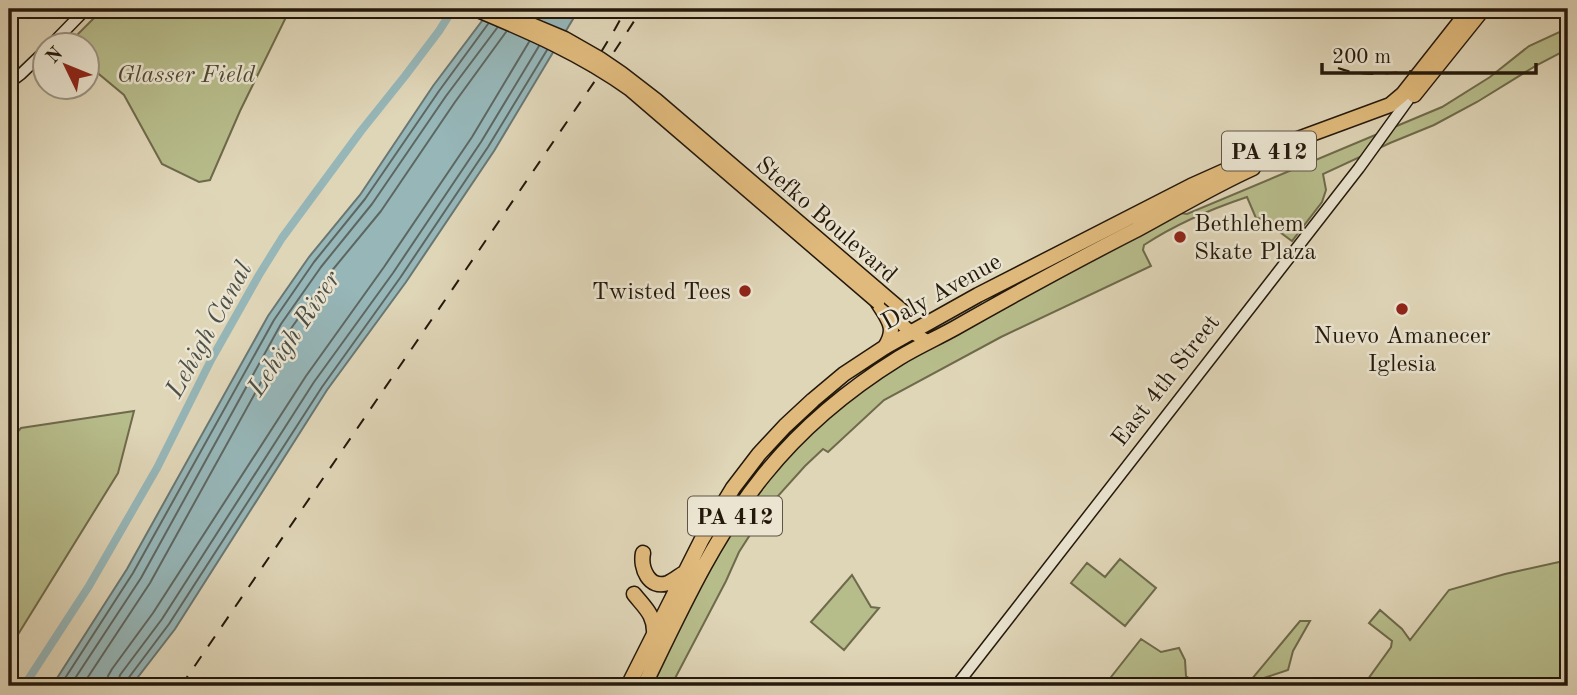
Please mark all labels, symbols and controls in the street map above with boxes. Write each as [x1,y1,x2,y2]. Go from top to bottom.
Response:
north arrow [32,32,102,102]
scale bar [1322,32,1535,76]
text: N [43,44,68,68]
text: 200 m [1332,47,1391,68]
park label: Glasser Field [117,64,256,88]
road number: PA 412 [1222,132,1316,170]
street label: Stefko Boulevard [751,153,901,288]
place label: Bethlehem Skate Plaza [1194,213,1317,265]
marker: Bethlehem Skate Plaza [1172,229,1188,245]
street label: Daly Avenue [878,250,1006,335]
water label: Lehigh Canal [161,257,258,403]
water label: Lehigh River [243,266,346,402]
place label: Twisted Tees [592,281,731,305]
marker: Twisted Tees [737,283,753,299]
marker: Nuevo Amanecer Iglesia [1394,301,1410,317]
street label: East 4th Street [1108,311,1225,452]
place label: Nuevo Amanecer Iglesia [1313,325,1491,377]
road number: PA 412 [688,496,782,536]

